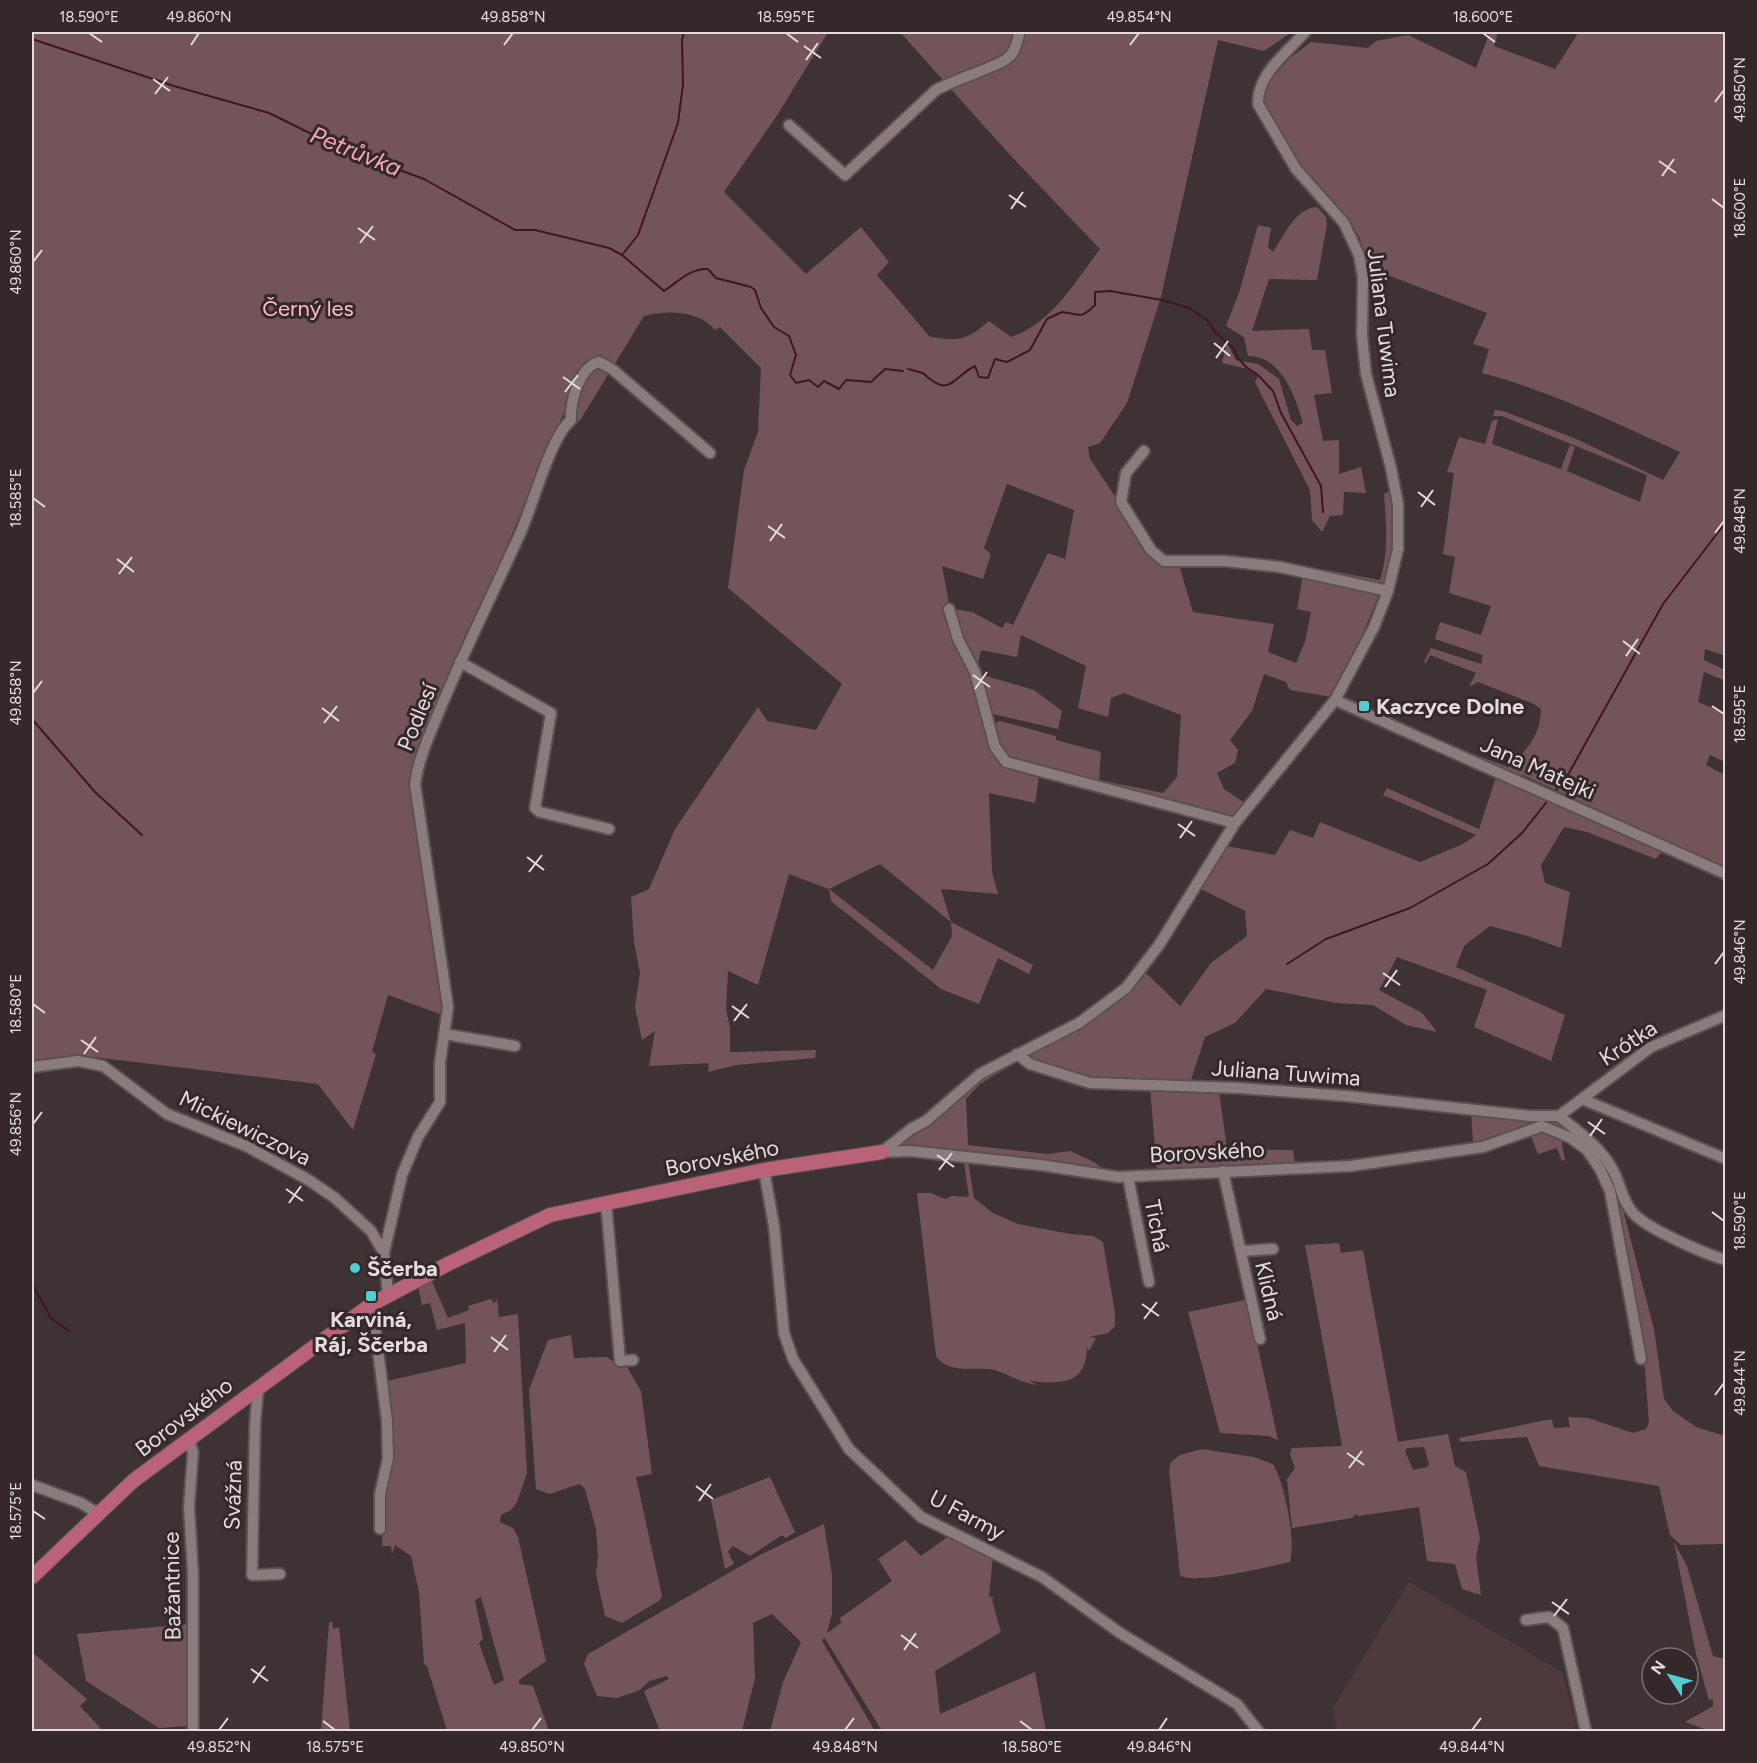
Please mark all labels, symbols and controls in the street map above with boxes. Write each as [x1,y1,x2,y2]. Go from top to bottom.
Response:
text: 18.590°E [59,8,119,26]
text: 49.860°N [166,8,232,26]
text: 49.858°N [480,8,546,26]
text: 18.595°E [757,8,815,26]
text: 49.854°N [1106,8,1172,26]
text: 18.600°E [1453,8,1513,26]
text: 49.850°N [1731,57,1749,123]
water label: Petrůvka [306,120,406,182]
text: 18.600°E [1731,178,1749,238]
text: 49.860°N [7,229,25,295]
street label: Juliana Tuwima [1361,247,1407,399]
park label: Černý les [262,295,354,322]
text: 18.585°E [7,468,25,528]
text: 49.848°N [1731,488,1749,554]
text: 49.858°N [7,660,25,726]
street label: Podlesí [391,678,443,755]
text: 18.595°E [1731,685,1749,743]
place label: Kaczyce Dolne [1376,693,1524,720]
marker: Kaczyce Dolne [1357,699,1371,713]
street label: Jana Matejki [1476,731,1600,805]
text: 49.846°N [1731,919,1749,985]
text: 18.580°E [7,974,25,1034]
street label: Krótka [1594,1014,1662,1072]
street label: Juliana Tuwima [1211,1054,1361,1092]
street label: Mickiewiczova [175,1085,315,1171]
text: 49.856°N [7,1092,25,1156]
street label: Borovského [663,1134,781,1182]
street label: Borovského [1149,1136,1265,1168]
text: 18.590°E [1731,1191,1749,1251]
street label: Tichá [1139,1198,1175,1254]
place label: Ščerba [367,1255,438,1282]
street label: Klidná [1249,1259,1289,1323]
marker: Ščerba [348,1261,362,1275]
marker: Karviná, Ráj, Ščerba [364,1289,378,1303]
place label: Karviná, Ráj, Ščerba [314,1306,428,1358]
text: 49.844°N [1731,1350,1749,1416]
street label: Borovského [130,1372,238,1462]
street label: Svážná [218,1459,248,1531]
text: 18.575°E [7,1482,25,1540]
street label: U Farmy [925,1484,1010,1546]
street label: Bažantnice [158,1531,186,1641]
north arrow [1640,1646,1700,1706]
text: N [1647,1657,1670,1678]
text: 49.852°N [187,1738,251,1756]
text: 18.575°E [306,1738,364,1756]
text: 49.850°N [499,1738,565,1756]
text: 49.848°N [812,1738,878,1756]
text: 18.580°E [1002,1738,1062,1756]
text: 49.846°N [1126,1738,1192,1756]
text: 49.844°N [1439,1738,1505,1756]

